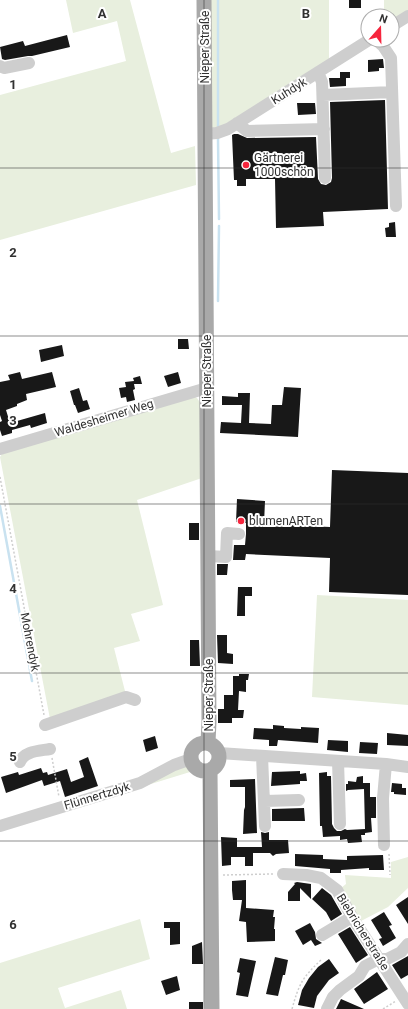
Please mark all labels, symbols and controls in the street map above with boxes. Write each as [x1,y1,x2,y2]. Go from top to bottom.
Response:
text: A [98,6,107,21]
text: B [302,6,310,21]
north arrow [360,8,400,48]
street label: Nieper Straße [198,11,212,83]
text: N [377,12,389,27]
street label: Kuhdyk [269,74,310,107]
text: 1 [9,77,17,92]
place label: Gärtnerei 1000schön [254,151,314,179]
marker: Gärtnerei 1000schön [241,160,251,170]
text: 2 [9,245,17,260]
street label: Nieper Straße [200,335,214,407]
street label: Waldesheimer Weg [53,396,155,440]
text: 3 [9,413,17,428]
place label: blumenARTen [249,514,323,528]
marker: blumenARTen [236,516,246,526]
text: 4 [9,581,17,596]
street label: Mohrendyk [17,612,43,673]
street label: Nieper Straße [202,659,216,731]
text: 5 [9,749,17,764]
street label: Flünnertzdyk [62,779,133,813]
street label: Biebricherstraße [334,891,392,973]
text: 6 [9,917,17,932]

